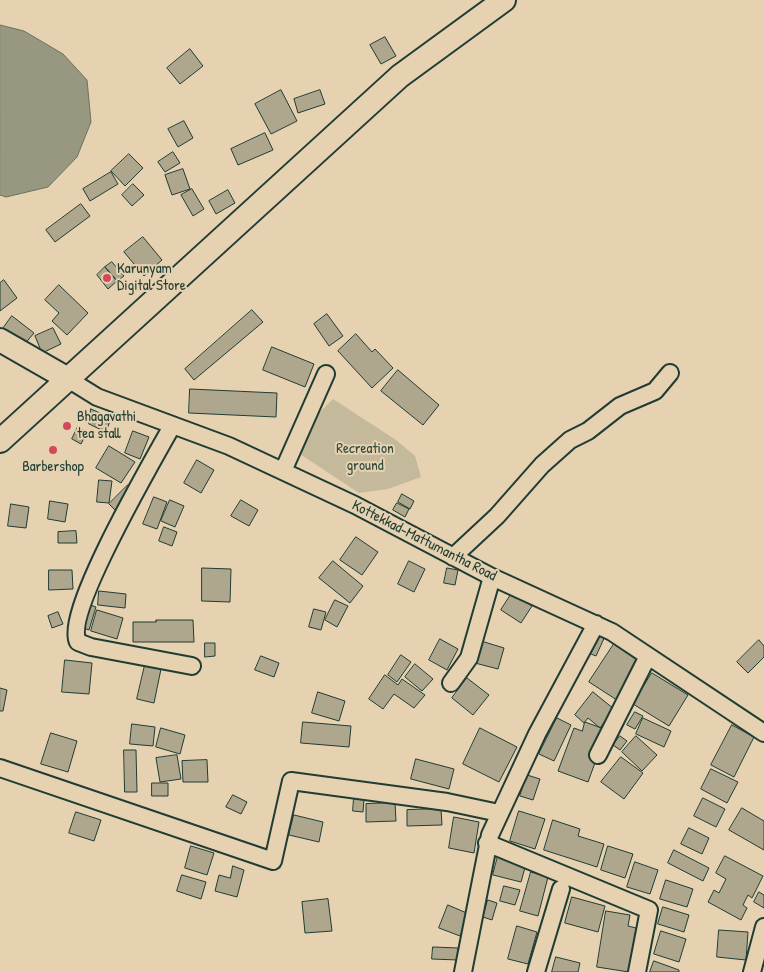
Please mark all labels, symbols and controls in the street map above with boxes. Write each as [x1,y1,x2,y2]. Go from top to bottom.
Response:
place label: Karunyam Digital Store [117,260,186,295]
marker: Karunyam Digital Store [101,272,113,284]
place label: Bhagavathi tea stall [77,408,136,443]
marker: Bhagavathi tea stall [61,420,73,432]
park label: Recreation ground [336,440,394,475]
marker: Barbershop [47,444,59,456]
place label: Barbershop [22,458,84,476]
street label: Kottekkad-Mattumantha Road [349,497,499,585]

